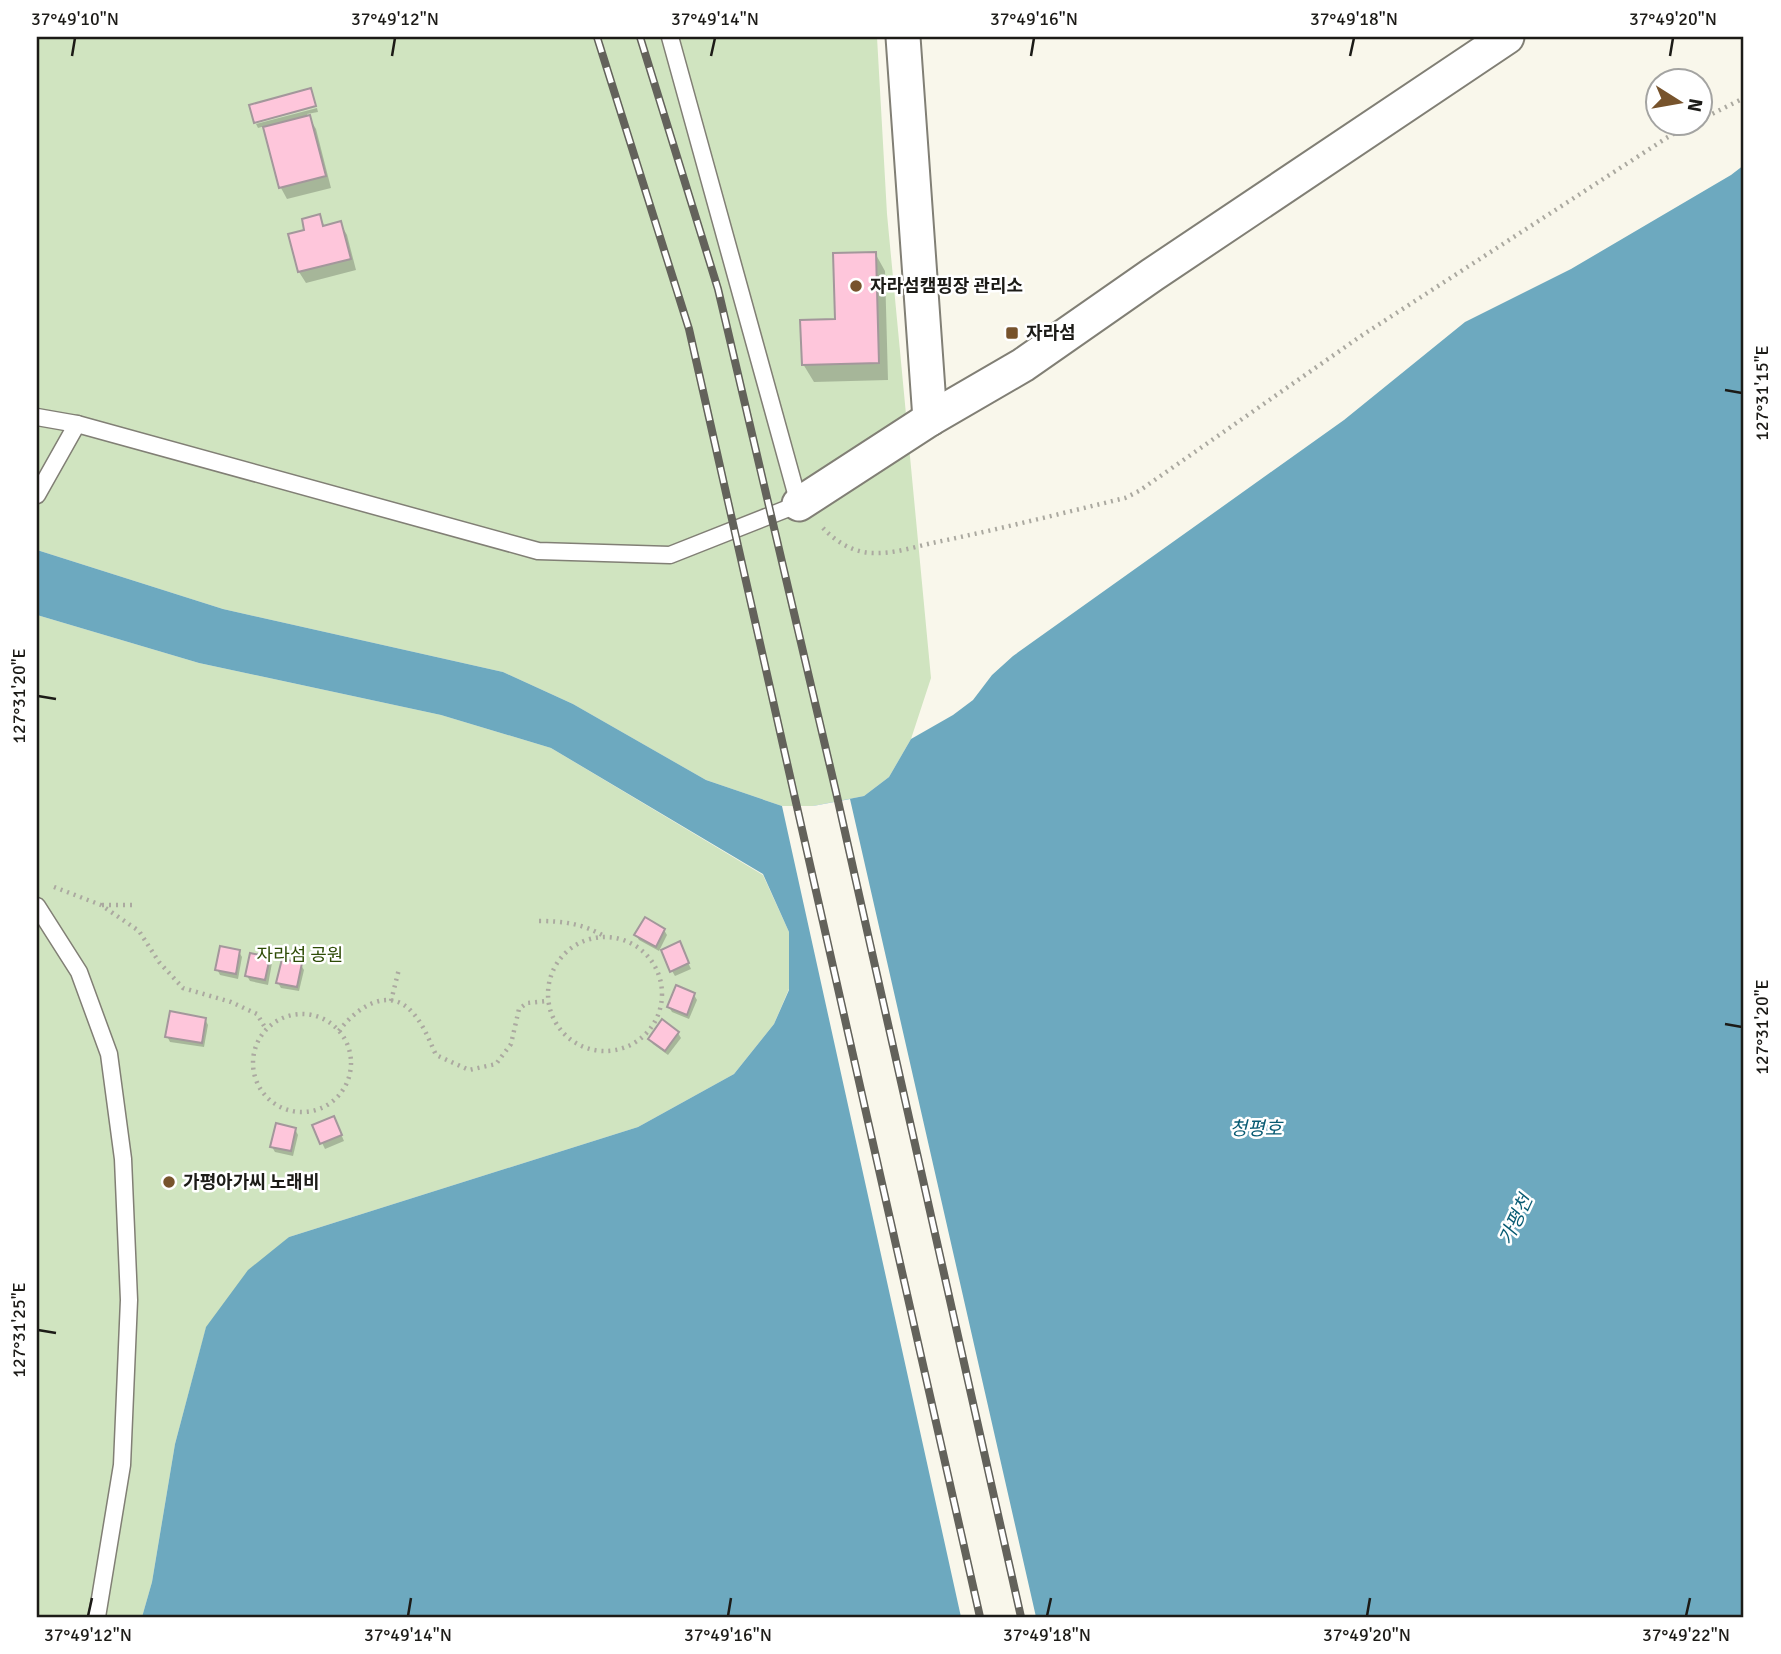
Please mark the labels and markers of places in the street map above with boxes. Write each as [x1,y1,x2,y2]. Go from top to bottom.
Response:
place label: 자라섬캠핑장 관리소 [870,275,1023,297]
marker: 자라섬캠핑장 관리소 [848,278,864,294]
place label: 자라섬 [1026,322,1076,344]
marker: 자라섬 [1004,325,1020,341]
place label: 가평아가씨 노래비 [183,1171,319,1193]
marker: 가평아가씨 노래비 [161,1174,177,1190]

